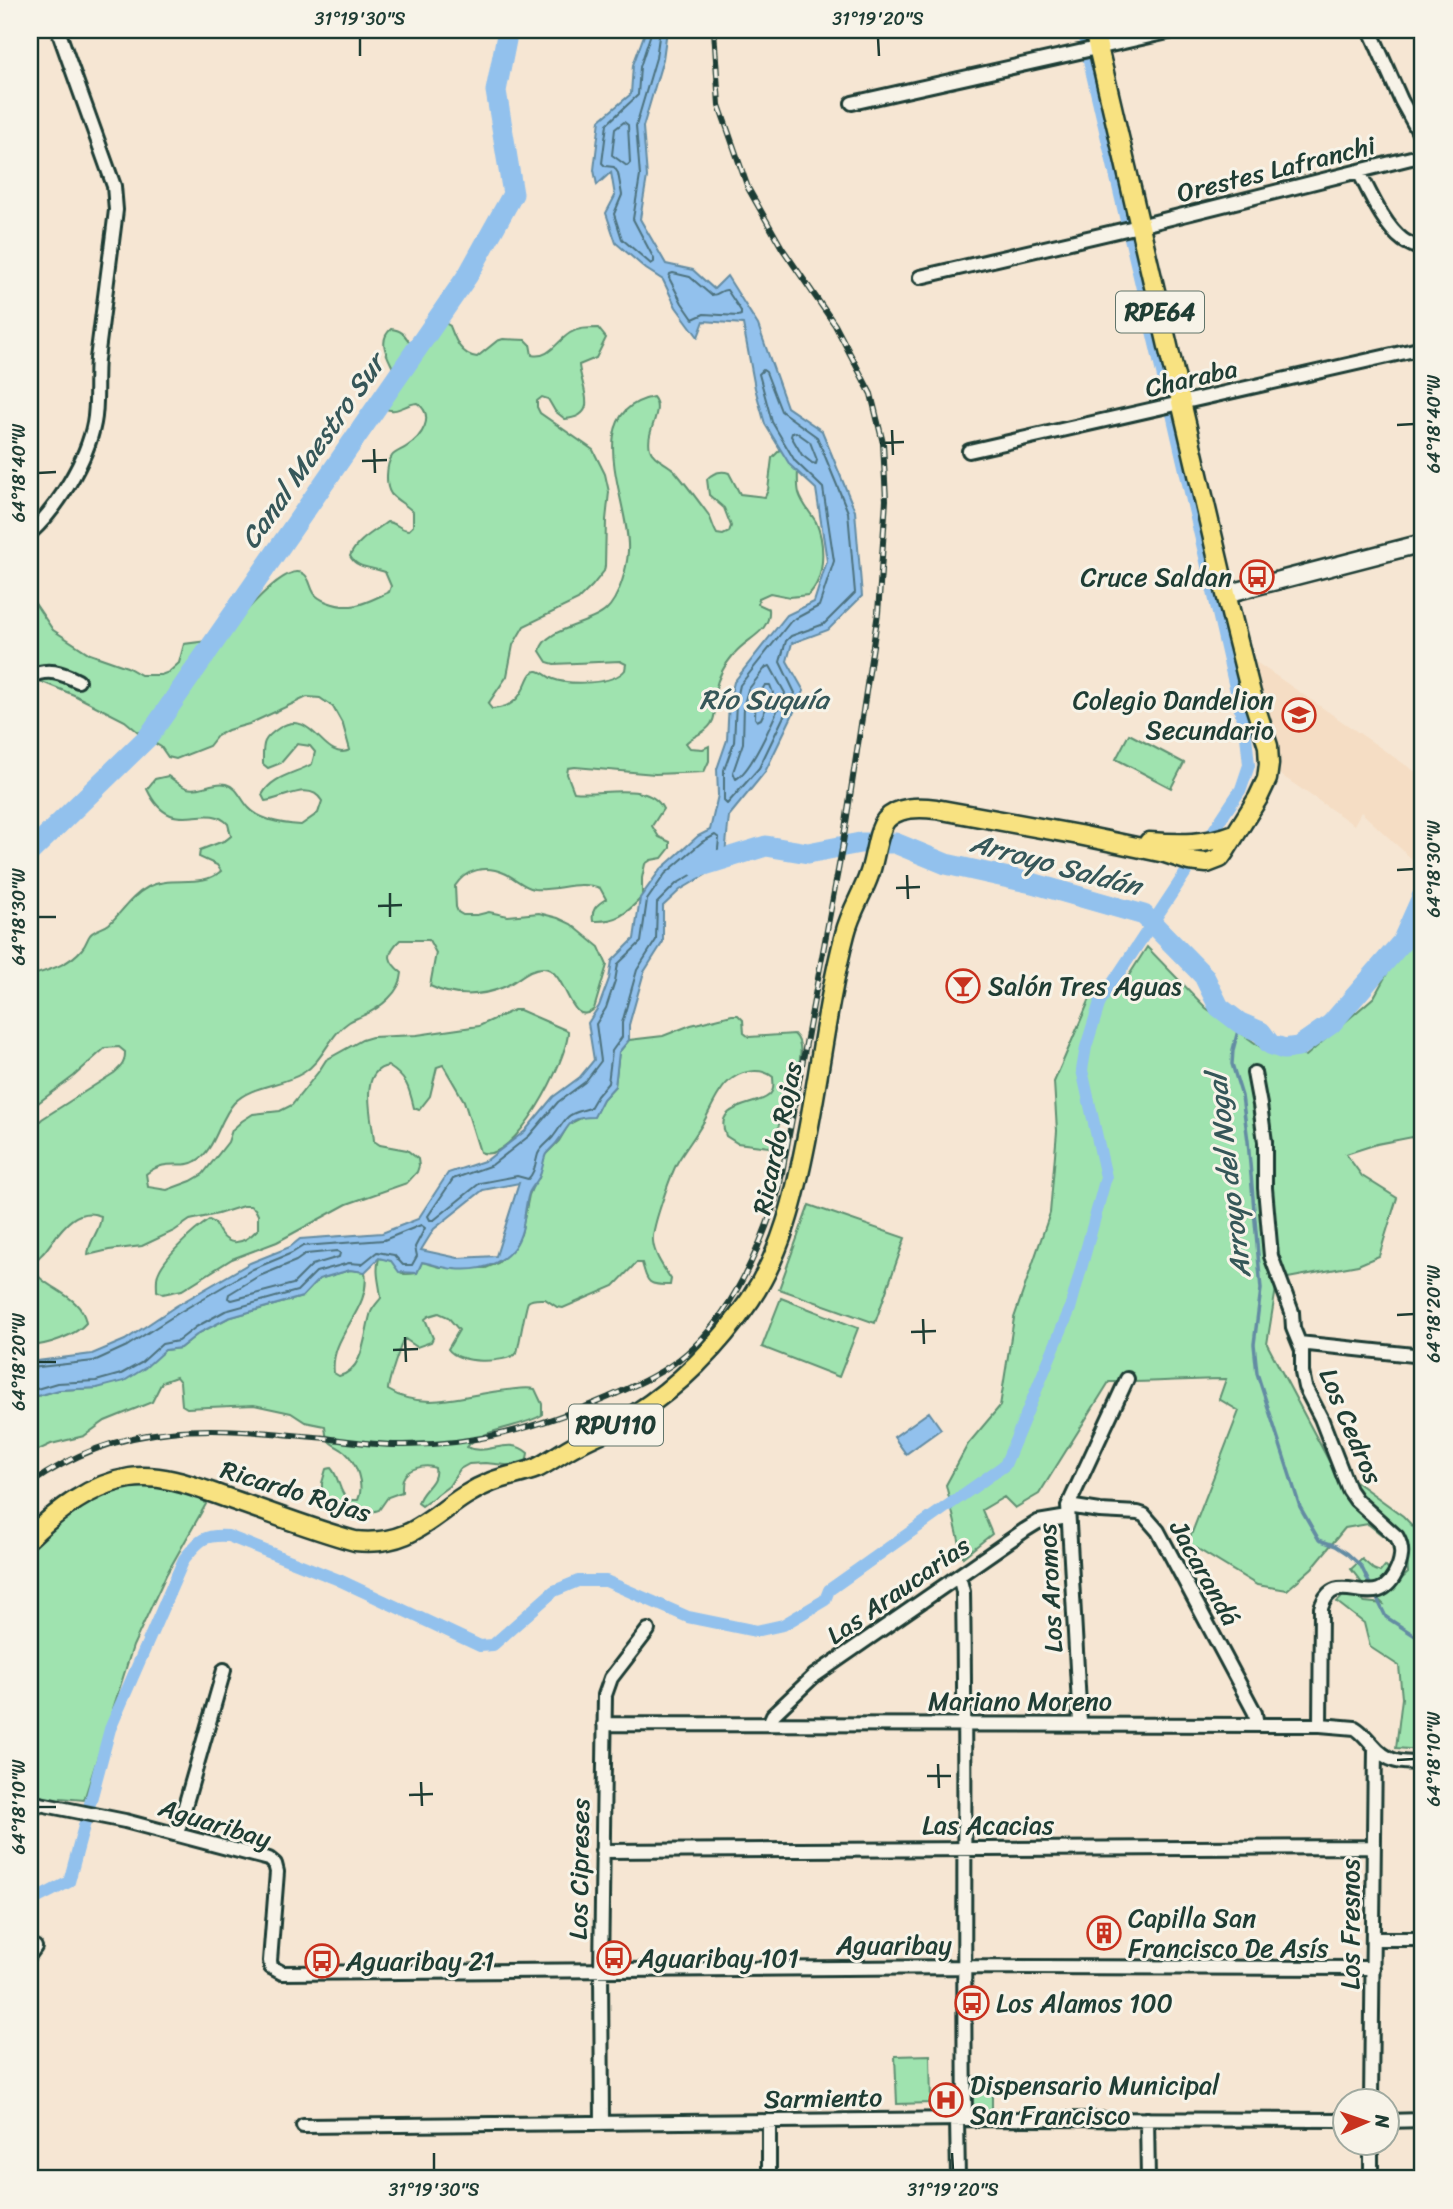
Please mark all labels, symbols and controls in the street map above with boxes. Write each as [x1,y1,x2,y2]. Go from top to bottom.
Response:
text: 31°19'30"S [315,3,405,35]
text: 31°19'20"S [832,3,924,35]
street label: Orestes Lafranchi [1172,122,1381,216]
road number: RPE64 [1116,292,1204,332]
water label: Canal Maestro Sur [227,340,401,559]
street label: Charaba [1140,345,1242,411]
text: 64°18'40"W [1418,374,1450,473]
text: 64°18'40"W [3,423,35,522]
place label: Cruce Saldan [1081,554,1232,600]
bus stop icon: Cruce Saldan [1238,558,1276,596]
water label: Río Suquía [699,675,831,724]
place label: Colegio Dandelion Secundario [1073,677,1274,753]
school or university icon: Colegio Dandelion Secundario [1280,696,1318,734]
water label: Arroyo Saldán [964,818,1149,912]
text: 64°18'30"W [1418,819,1450,918]
text: 64°18'30"W [3,867,35,966]
place label: Salón Tres Aguas [988,963,1182,1009]
bar icon: Salón Tres Aguas [944,967,982,1005]
street label: Ricardo Rojas [738,1057,816,1219]
water label: Arroyo del Nogal [1191,1065,1265,1282]
text: 64°18'20"W [1418,1264,1450,1363]
text: 64°18'20"W [3,1312,35,1411]
street label: Los Cedros [1306,1361,1397,1492]
road number: RPU110 [569,1405,663,1446]
street label: Ricardo Rojas [215,1446,377,1536]
street label: Jacarandá [1156,1510,1253,1635]
street label: Los Aromos [1024,1521,1076,1654]
street label: Las Araucarias [816,1523,980,1657]
street label: Mariano Moreno [928,1678,1112,1724]
text: 64°18'10"W [1418,1710,1450,1806]
text: 64°18'10"W [3,1758,35,1854]
street label: Aguaribay [152,1784,277,1862]
street label: Los Cipreses [555,1798,603,1940]
street label: Las Acacias [922,1802,1055,1848]
street label: Los Fresnos [1327,1858,1373,1990]
place label: Capilla San Francisco De Asís [1128,1895,1328,1971]
building icon: Capilla San Francisco De Asís [1085,1914,1123,1952]
street label: Aguaribay [835,1922,952,1968]
place label: Aguaribay 101 [637,1935,799,1981]
place label: Aguaribay 21 [345,1938,494,1984]
bus stop icon: Aguaribay 101 [595,1939,633,1977]
bus stop icon: Aguaribay 21 [303,1942,341,1980]
place label: Los Alamos 100 [996,1980,1173,2026]
bus stop icon: Los Alamos 100 [953,1984,991,2022]
place label: Dispensario Municipal San Francisco [970,2062,1220,2138]
street label: Sarmiento [763,2074,883,2122]
hospital icon: Dispensario Municipal San Francisco [927,2081,965,2119]
north arrow [1330,2086,1400,2156]
text: N [1366,2113,1399,2129]
text: 31°19'30"S [389,2174,479,2206]
text: 31°19'20"S [907,2174,999,2206]

